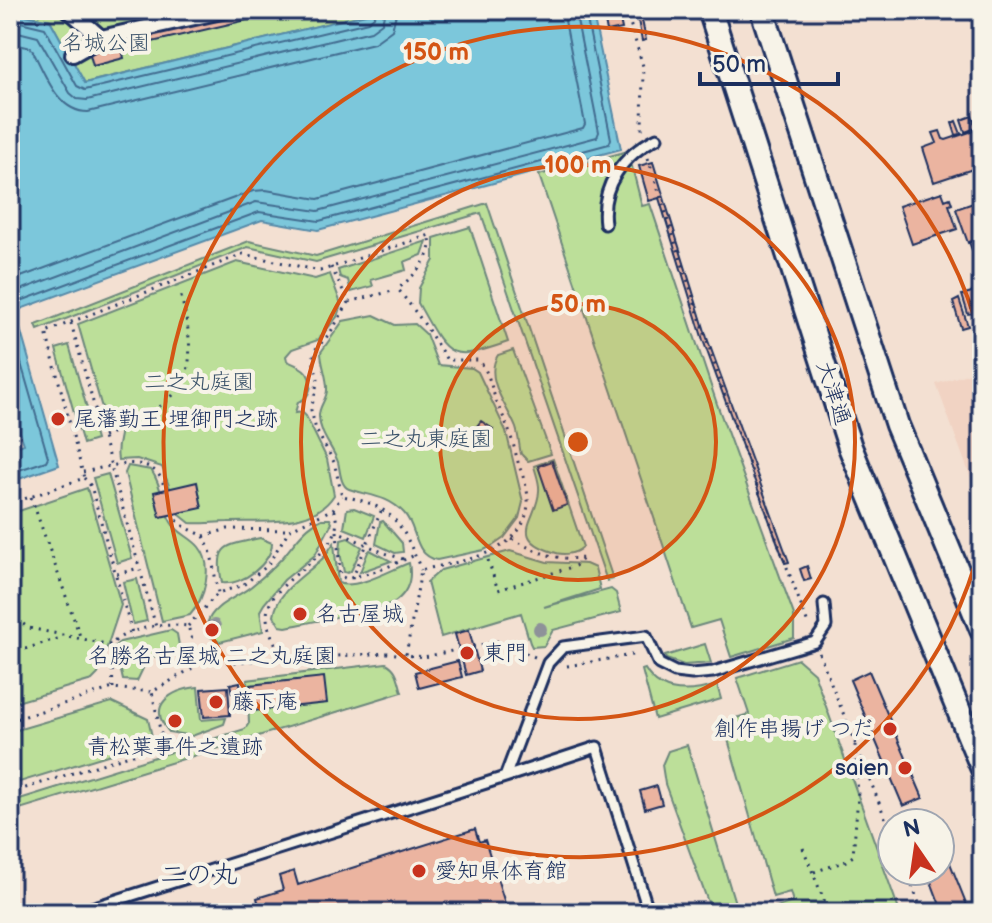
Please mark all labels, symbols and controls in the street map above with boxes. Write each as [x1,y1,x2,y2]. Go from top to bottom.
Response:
park label: 名城公園 [62,30,150,57]
scale bar [700,36,838,86]
text: 150 m [403,38,469,67]
text: 50 m [712,50,766,79]
text: 100 m [545,151,611,180]
text: 50 m [550,290,606,319]
street label: 大津通 [810,357,856,429]
park label: 二之丸庭園 [144,369,254,396]
place label: 尾藩勤王 埋御門之跡 [74,406,278,433]
marker: 尾藩勤王 埋御門之跡 [49,410,67,428]
park label: 二之丸東庭園 [360,426,492,453]
centre of rings [564,428,592,456]
place label: 名古屋城 [316,601,404,628]
marker: 名古屋城 [291,605,309,623]
marker: 名勝名古屋城 二之丸庭園 [203,621,221,639]
place label: 東門 [483,640,527,667]
place label: 名勝名古屋城 二之丸庭園 [88,643,336,670]
marker: 東門 [458,644,476,662]
place label: 藤下庵 [232,689,298,716]
marker: 藤下庵 [207,693,225,711]
marker: 青松葉事件之遺跡 [166,712,184,730]
place label: 創作串揚げ つだ [714,716,874,743]
marker: 創作串揚げ つだ [881,720,899,738]
place label: 青松葉事件之遺跡 [87,734,263,761]
place label: saien [835,755,889,782]
marker: saien [896,759,914,777]
north arrow [876,807,956,887]
text: N [901,814,923,844]
place label: 愛知県体育館 [435,858,567,885]
district label: 二の丸 [160,860,238,891]
marker: 愛知県体育館 [410,862,428,880]

